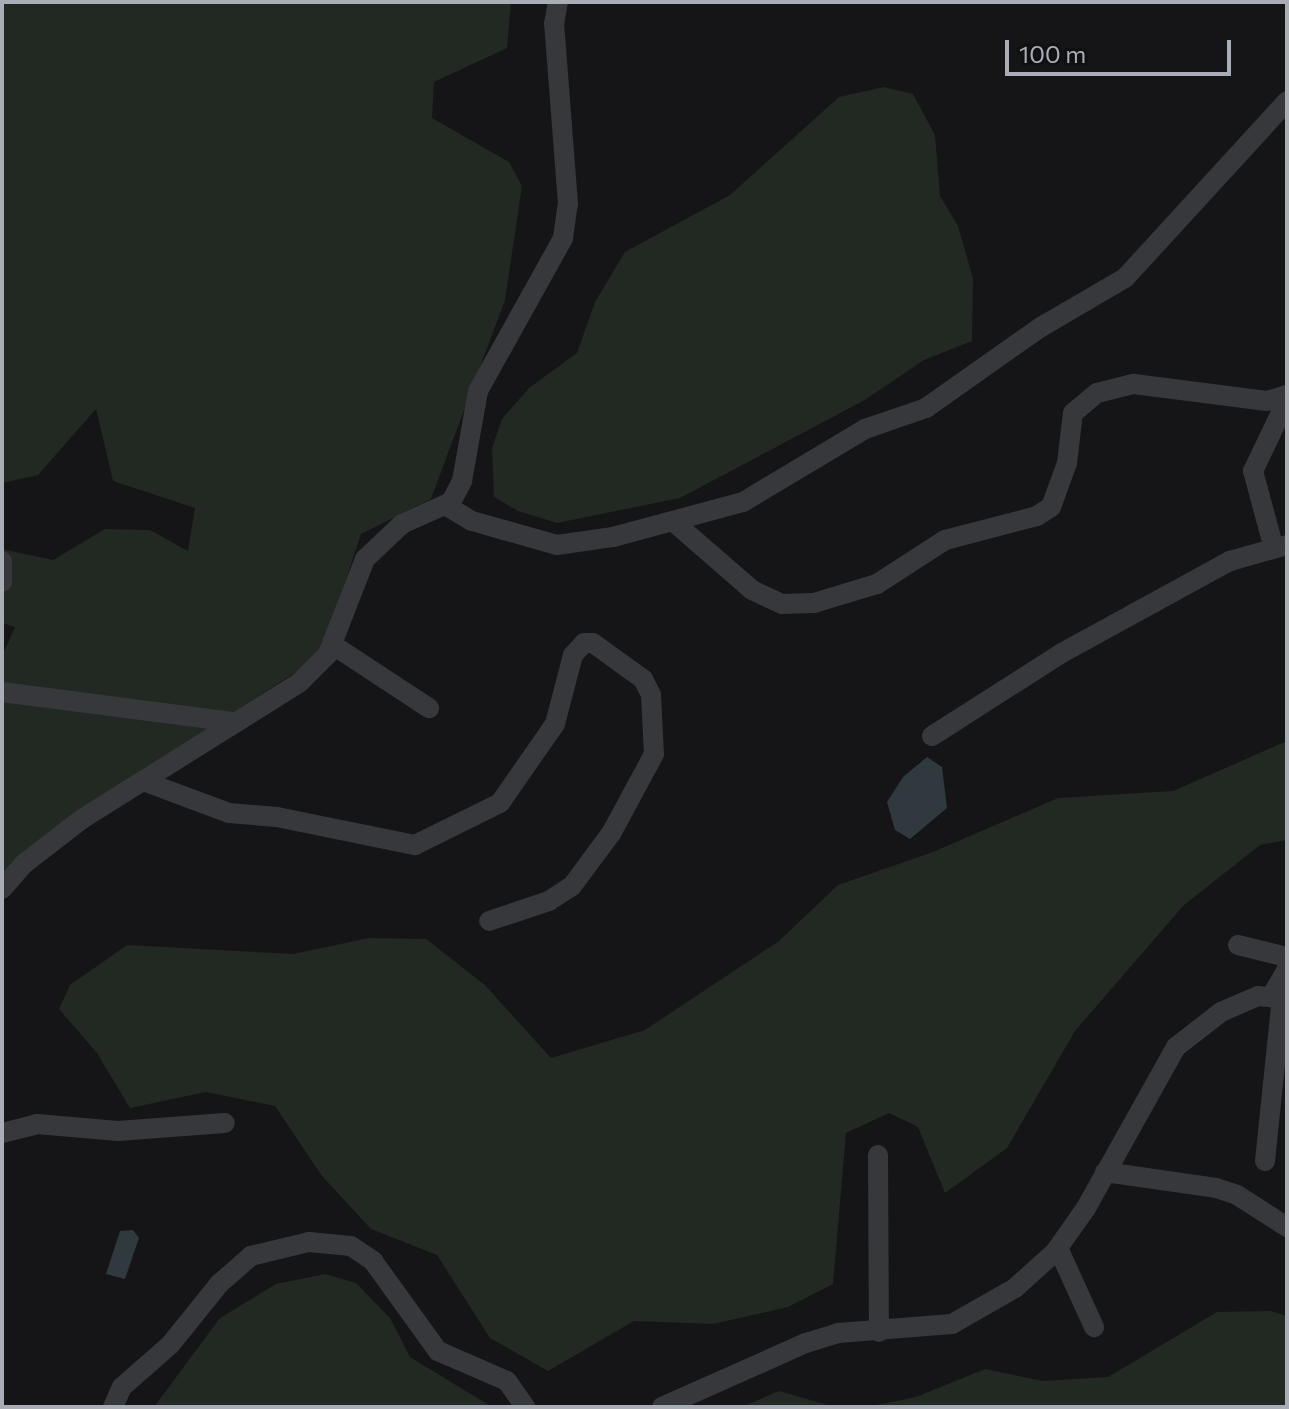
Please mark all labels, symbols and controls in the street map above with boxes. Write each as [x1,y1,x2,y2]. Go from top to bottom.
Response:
scale bar [1009,24,1235,74]
text: 100 m [1019,39,1086,68]

